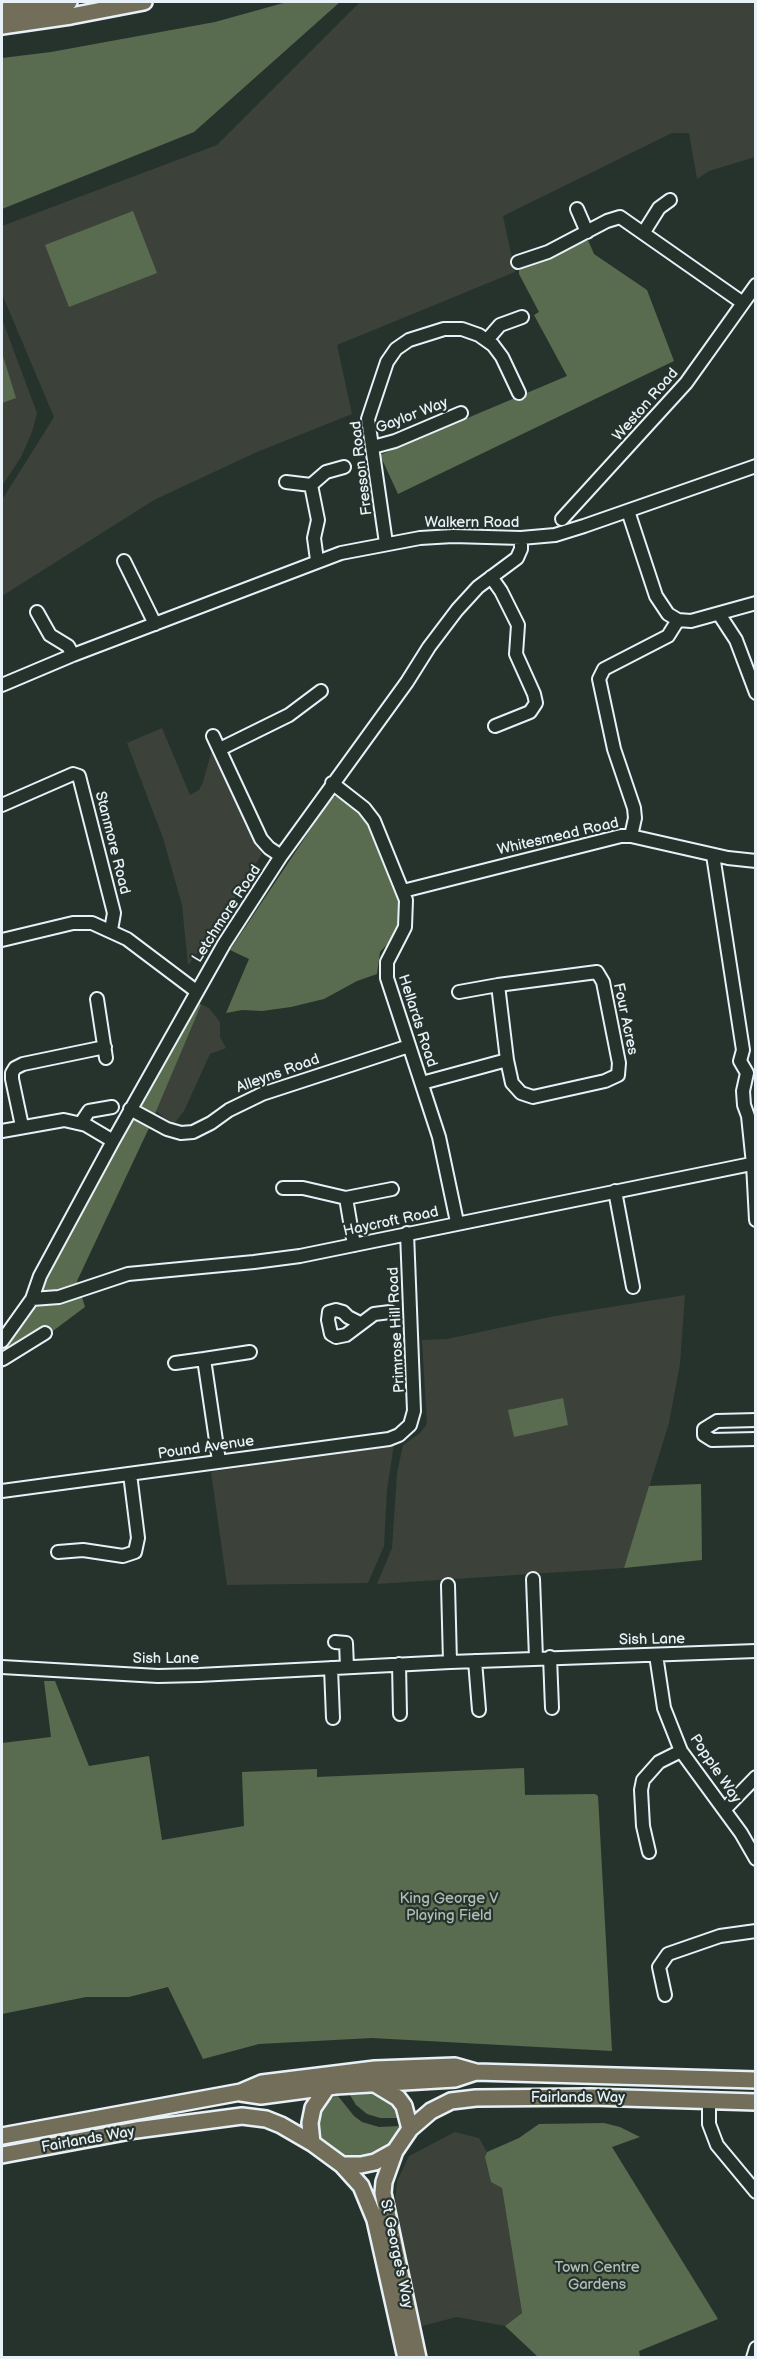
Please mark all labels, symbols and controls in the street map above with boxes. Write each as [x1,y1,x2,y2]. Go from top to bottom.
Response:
street label: Weston Road [609,365,683,445]
street label: Gaylor Way [373,394,451,438]
street label: Fresson Road [347,420,377,516]
street label: Walkern Road [425,514,519,532]
street label: Stanmore Road [91,790,133,896]
street label: Whitesmead Road [496,814,620,860]
street label: Letchmore Road [189,862,265,966]
street label: Hellards Road [394,972,440,1070]
street label: Four Acres [609,981,641,1057]
street label: Alleyns Road [234,1051,322,1097]
street label: Haycroft Road [342,1203,440,1241]
street label: Primrose Hill Road [385,1266,409,1394]
street label: Pound Avenue [157,1432,255,1464]
street label: Sish Lane [619,1630,685,1650]
street label: Sish Lane [133,1650,199,1668]
street label: Popple Way [685,1731,745,1807]
park label: King George V Playing Field [399,1890,499,1925]
street label: Fairlands Way [531,2089,625,2107]
street label: Fairlands Way [40,2123,136,2157]
street label: St George's Way [376,2198,416,2310]
park label: Town Centre Gardens [554,2259,640,2294]

